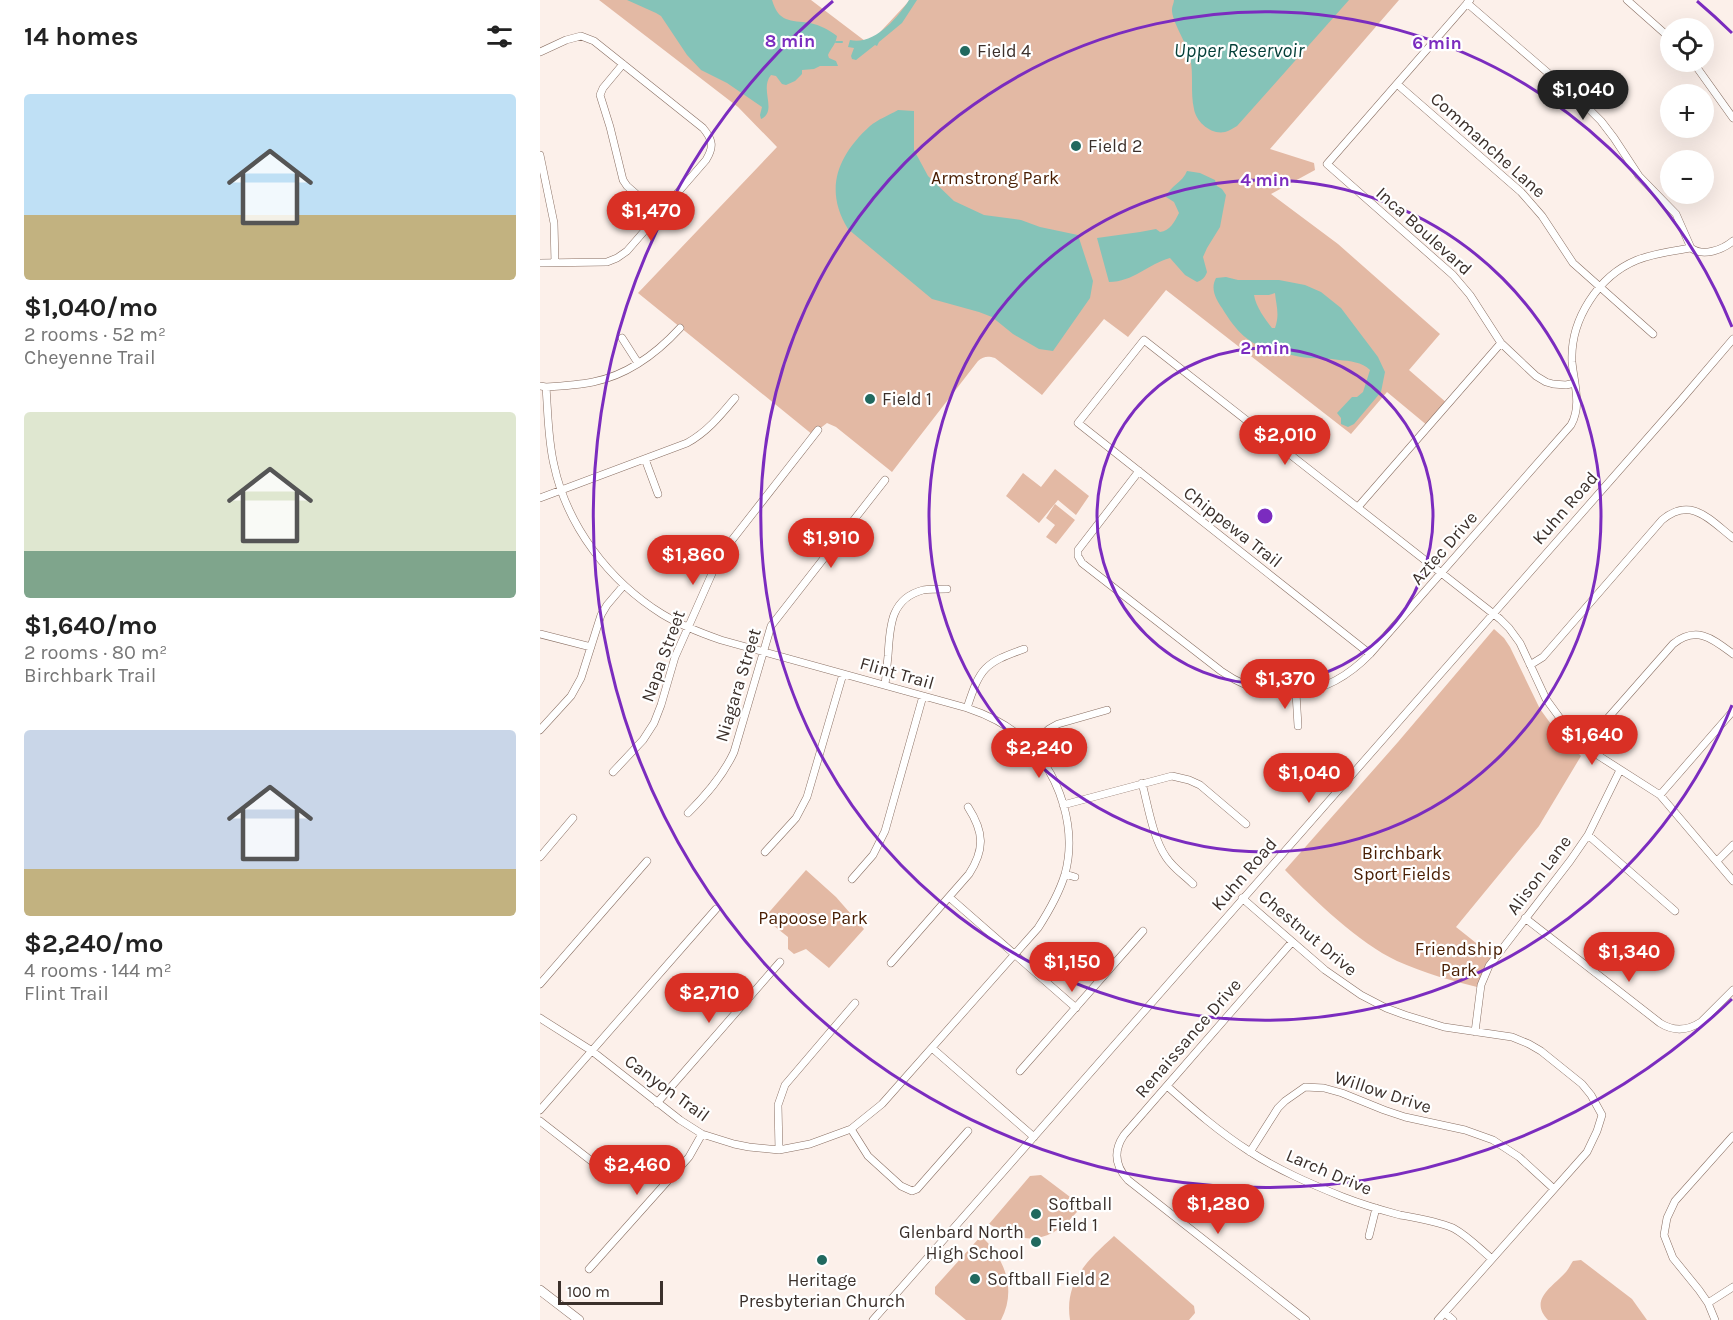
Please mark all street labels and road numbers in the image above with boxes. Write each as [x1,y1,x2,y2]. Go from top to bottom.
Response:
street label: Commanche Lane [1426,88,1550,202]
street label: Inca Boulevard [1371,182,1477,280]
street label: Kuhn Road [1527,467,1603,549]
street label: Chippewa Trail [1179,482,1287,572]
street label: Aztec Drive [1406,507,1482,589]
street label: Napa Street [636,607,690,705]
street label: Niagara Street [710,625,766,745]
street label: Flint Trail [857,652,937,694]
street label: Alison Lane [1502,831,1576,919]
street label: Kuhn Road [1206,833,1282,915]
street label: Chestnut Drive [1254,885,1362,981]
street label: Renaissance Drive [1130,974,1246,1102]
street label: Canyon Trail [620,1050,714,1126]
street label: Willow Drive [1332,1066,1434,1118]
street label: Larch Drive [1283,1144,1375,1200]

